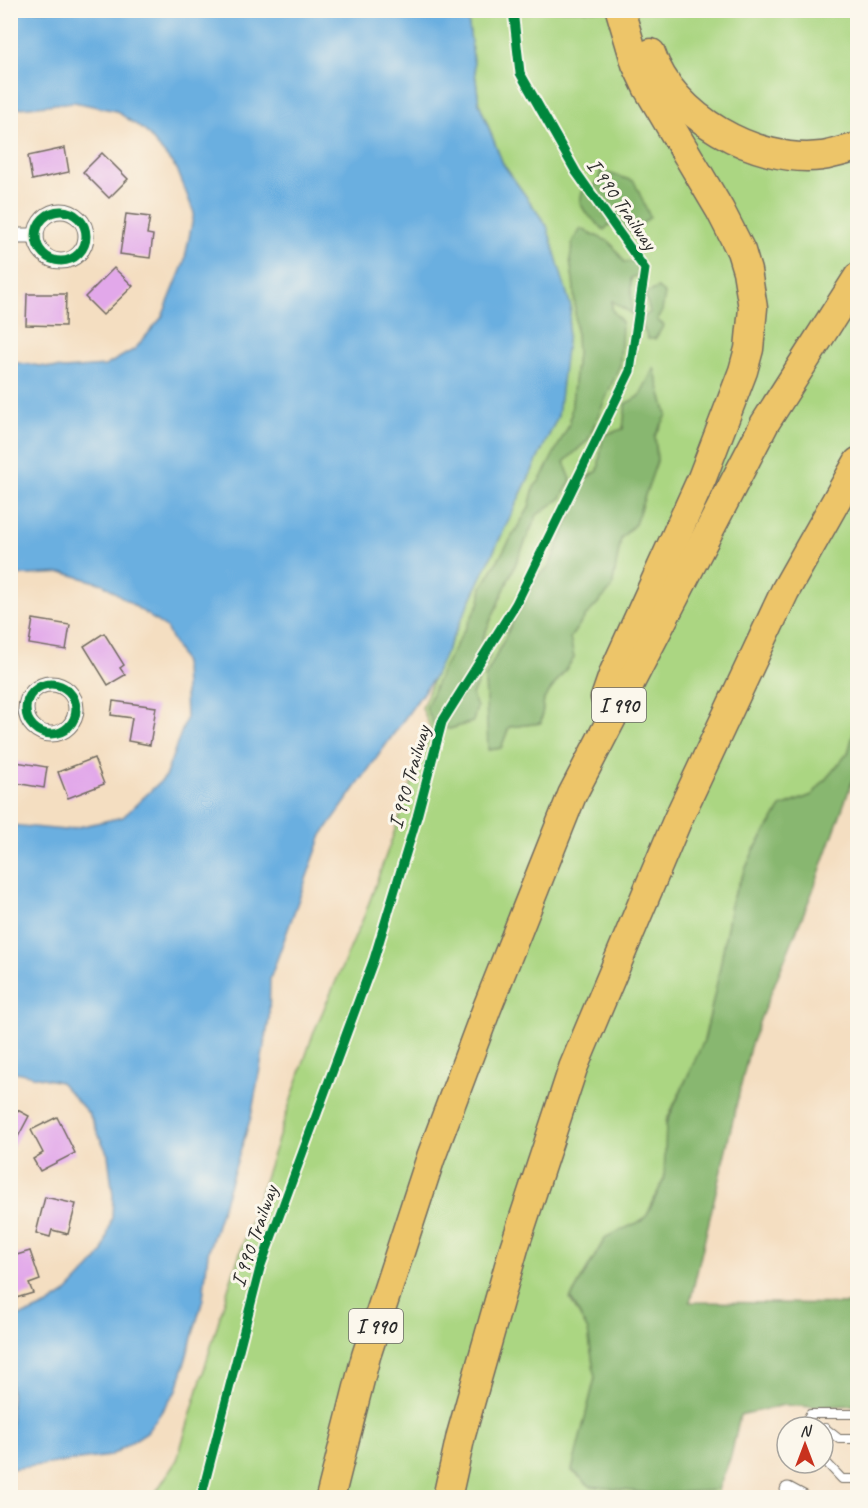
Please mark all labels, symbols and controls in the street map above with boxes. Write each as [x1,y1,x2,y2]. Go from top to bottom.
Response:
street label: I 990 Trailway [581,153,664,256]
road number: I 990 [592,688,646,722]
street label: I 990 Trailway [382,721,437,831]
street label: I 990 Trailway [225,1180,284,1290]
road number: I 990 [349,1309,403,1343]
north arrow [775,1415,835,1475]
text: N [800,1421,813,1441]

